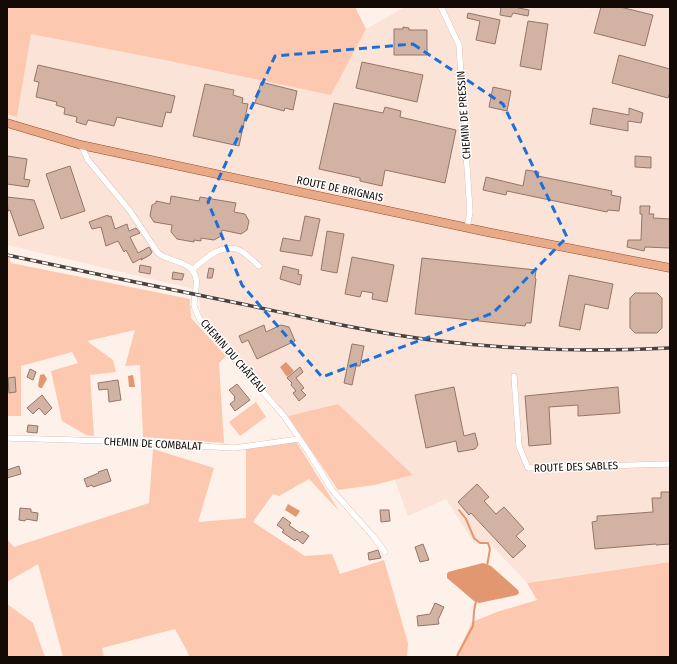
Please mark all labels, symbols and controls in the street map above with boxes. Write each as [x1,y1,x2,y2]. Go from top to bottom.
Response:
street label: CHEMIN DE PRESSIN [454,70,474,160]
street label: ROUTE DE BRIGNAIS [295,173,385,205]
street label: CHEMIN DU CHÂTEAU [198,317,268,395]
street label: CHEMIN DE COMBALAT [103,435,203,453]
street label: ROUTE DES SABLES [534,459,619,475]

